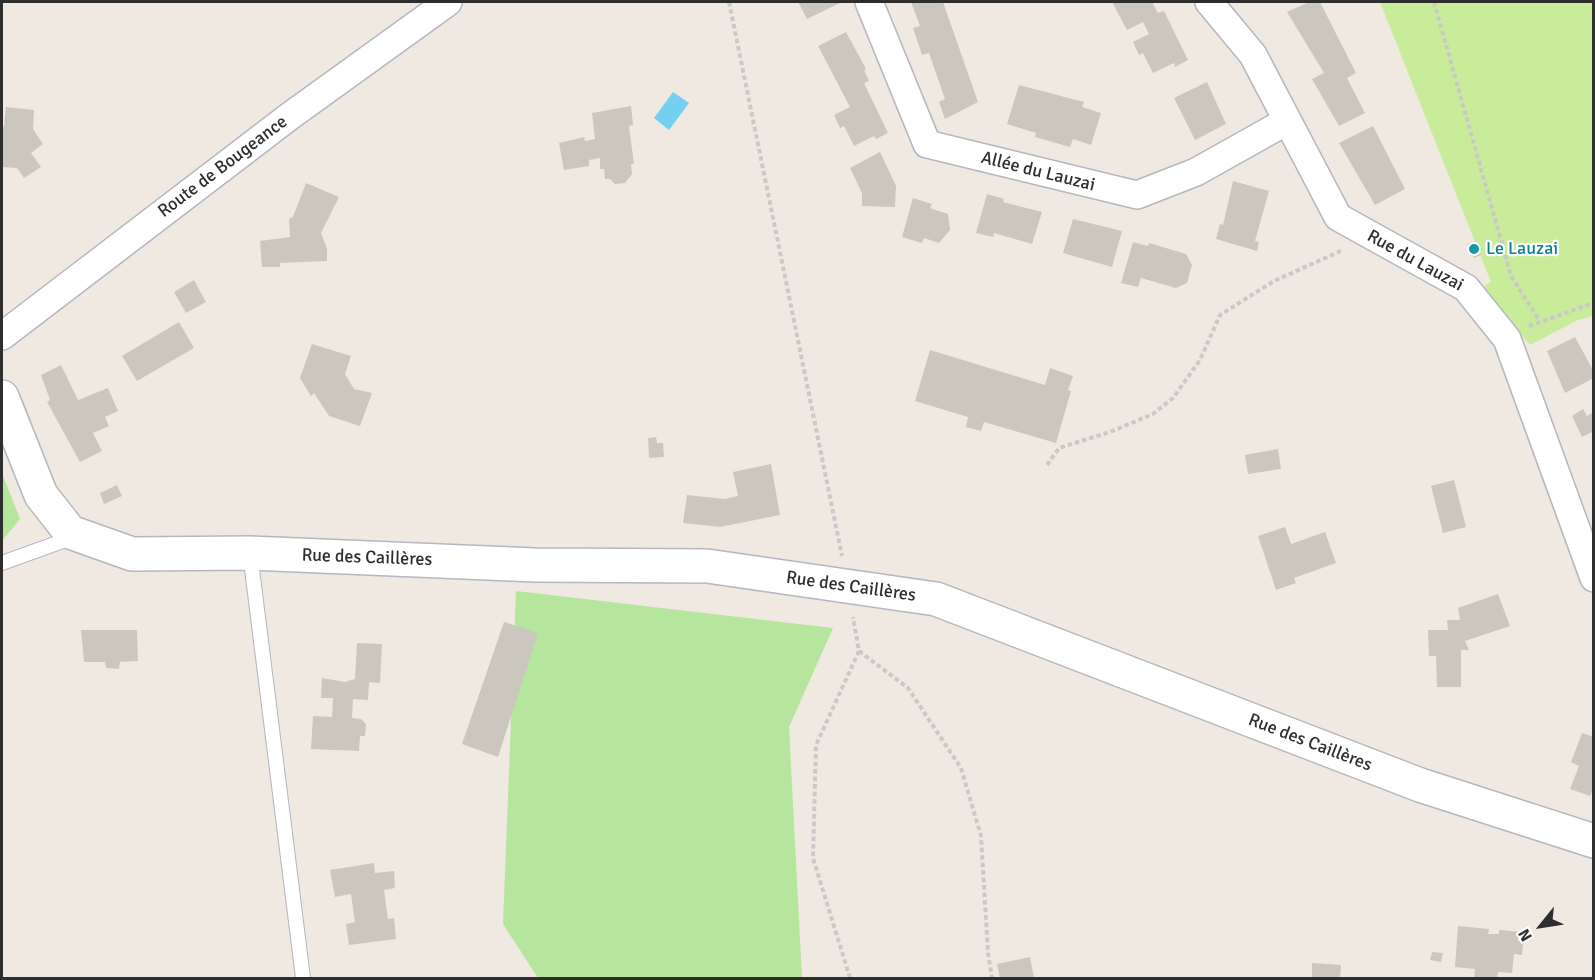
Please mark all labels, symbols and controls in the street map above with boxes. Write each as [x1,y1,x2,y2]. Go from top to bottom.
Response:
street label: Route de Bougeance [154,111,292,223]
street label: Allée du Lauzai [979,147,1097,197]
street label: Rue du Lauzai [1363,226,1467,296]
place label: Le Lauzai [1486,238,1558,260]
marker: Le Lauzai [1467,242,1481,256]
street label: Rue des Caillères [301,545,433,571]
street label: Rue des Caillères [785,567,917,607]
street label: Rue des Caillères [1245,709,1375,777]
north arrow [1511,896,1571,956]
text: N [1514,925,1537,945]

